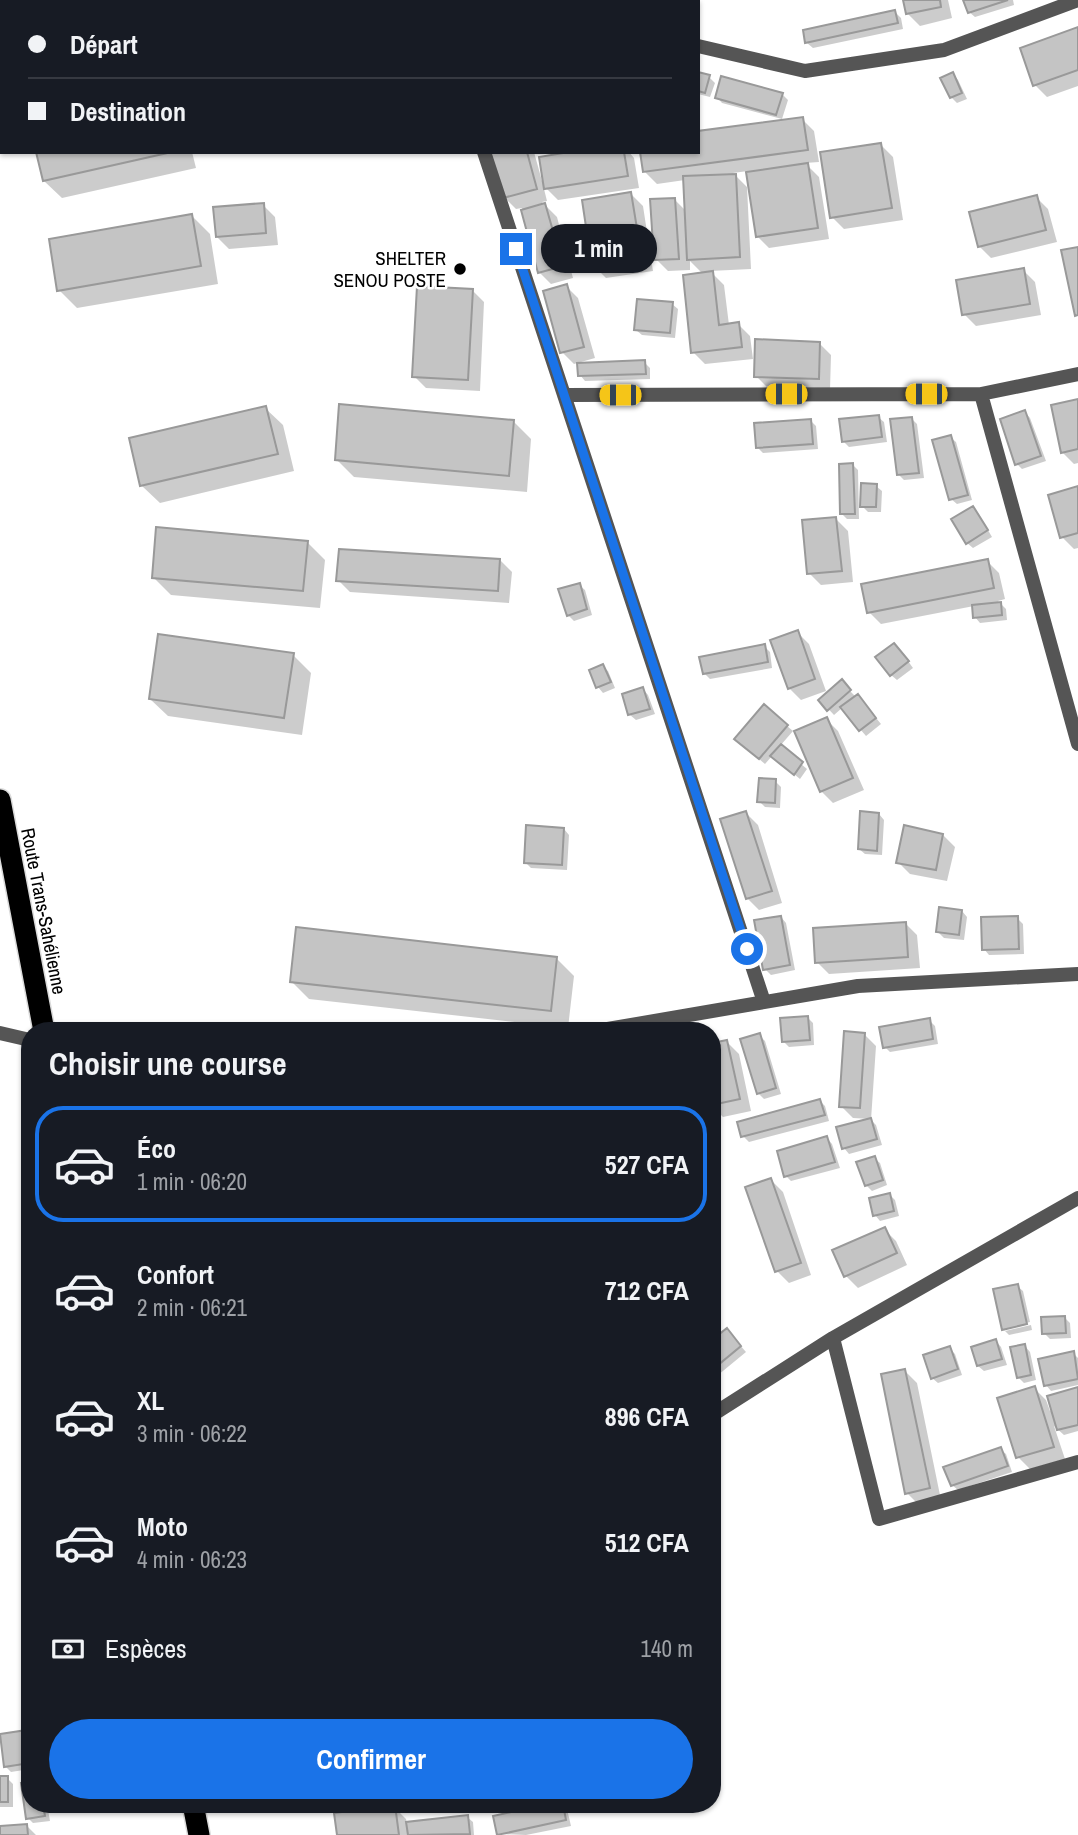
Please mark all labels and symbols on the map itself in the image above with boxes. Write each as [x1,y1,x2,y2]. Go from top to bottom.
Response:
callout: 1 min [540,224,656,274]
route end [500,233,532,265]
place label: SHELTER SENOU POSTE [333,245,446,293]
marker: SHELTER SENOU POSTE [452,261,468,277]
car [766,384,808,405]
car [906,384,948,405]
car [600,385,642,406]
street label: Route Trans-Sahélienne [15,826,73,996]
route start [731,933,763,965]

